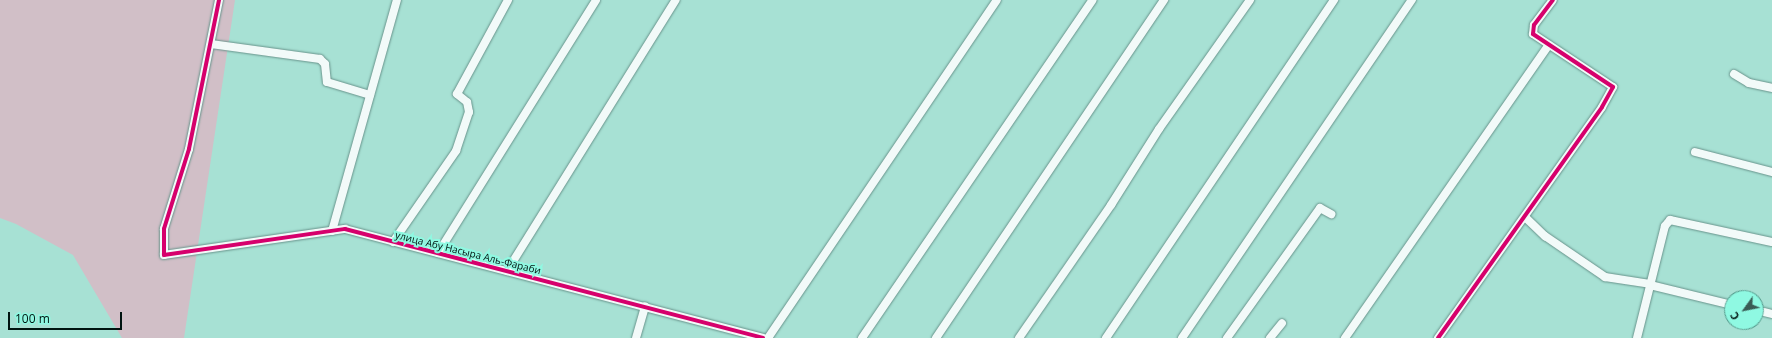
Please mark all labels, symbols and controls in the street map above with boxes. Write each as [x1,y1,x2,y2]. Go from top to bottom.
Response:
street label: улица Абу Насыра Аль-Фараби [394,229,542,277]
north arrow [1724,290,1764,330]
scale bar [10,304,124,330]
text: С [1726,309,1743,323]
text: 100 m [15,310,50,327]

